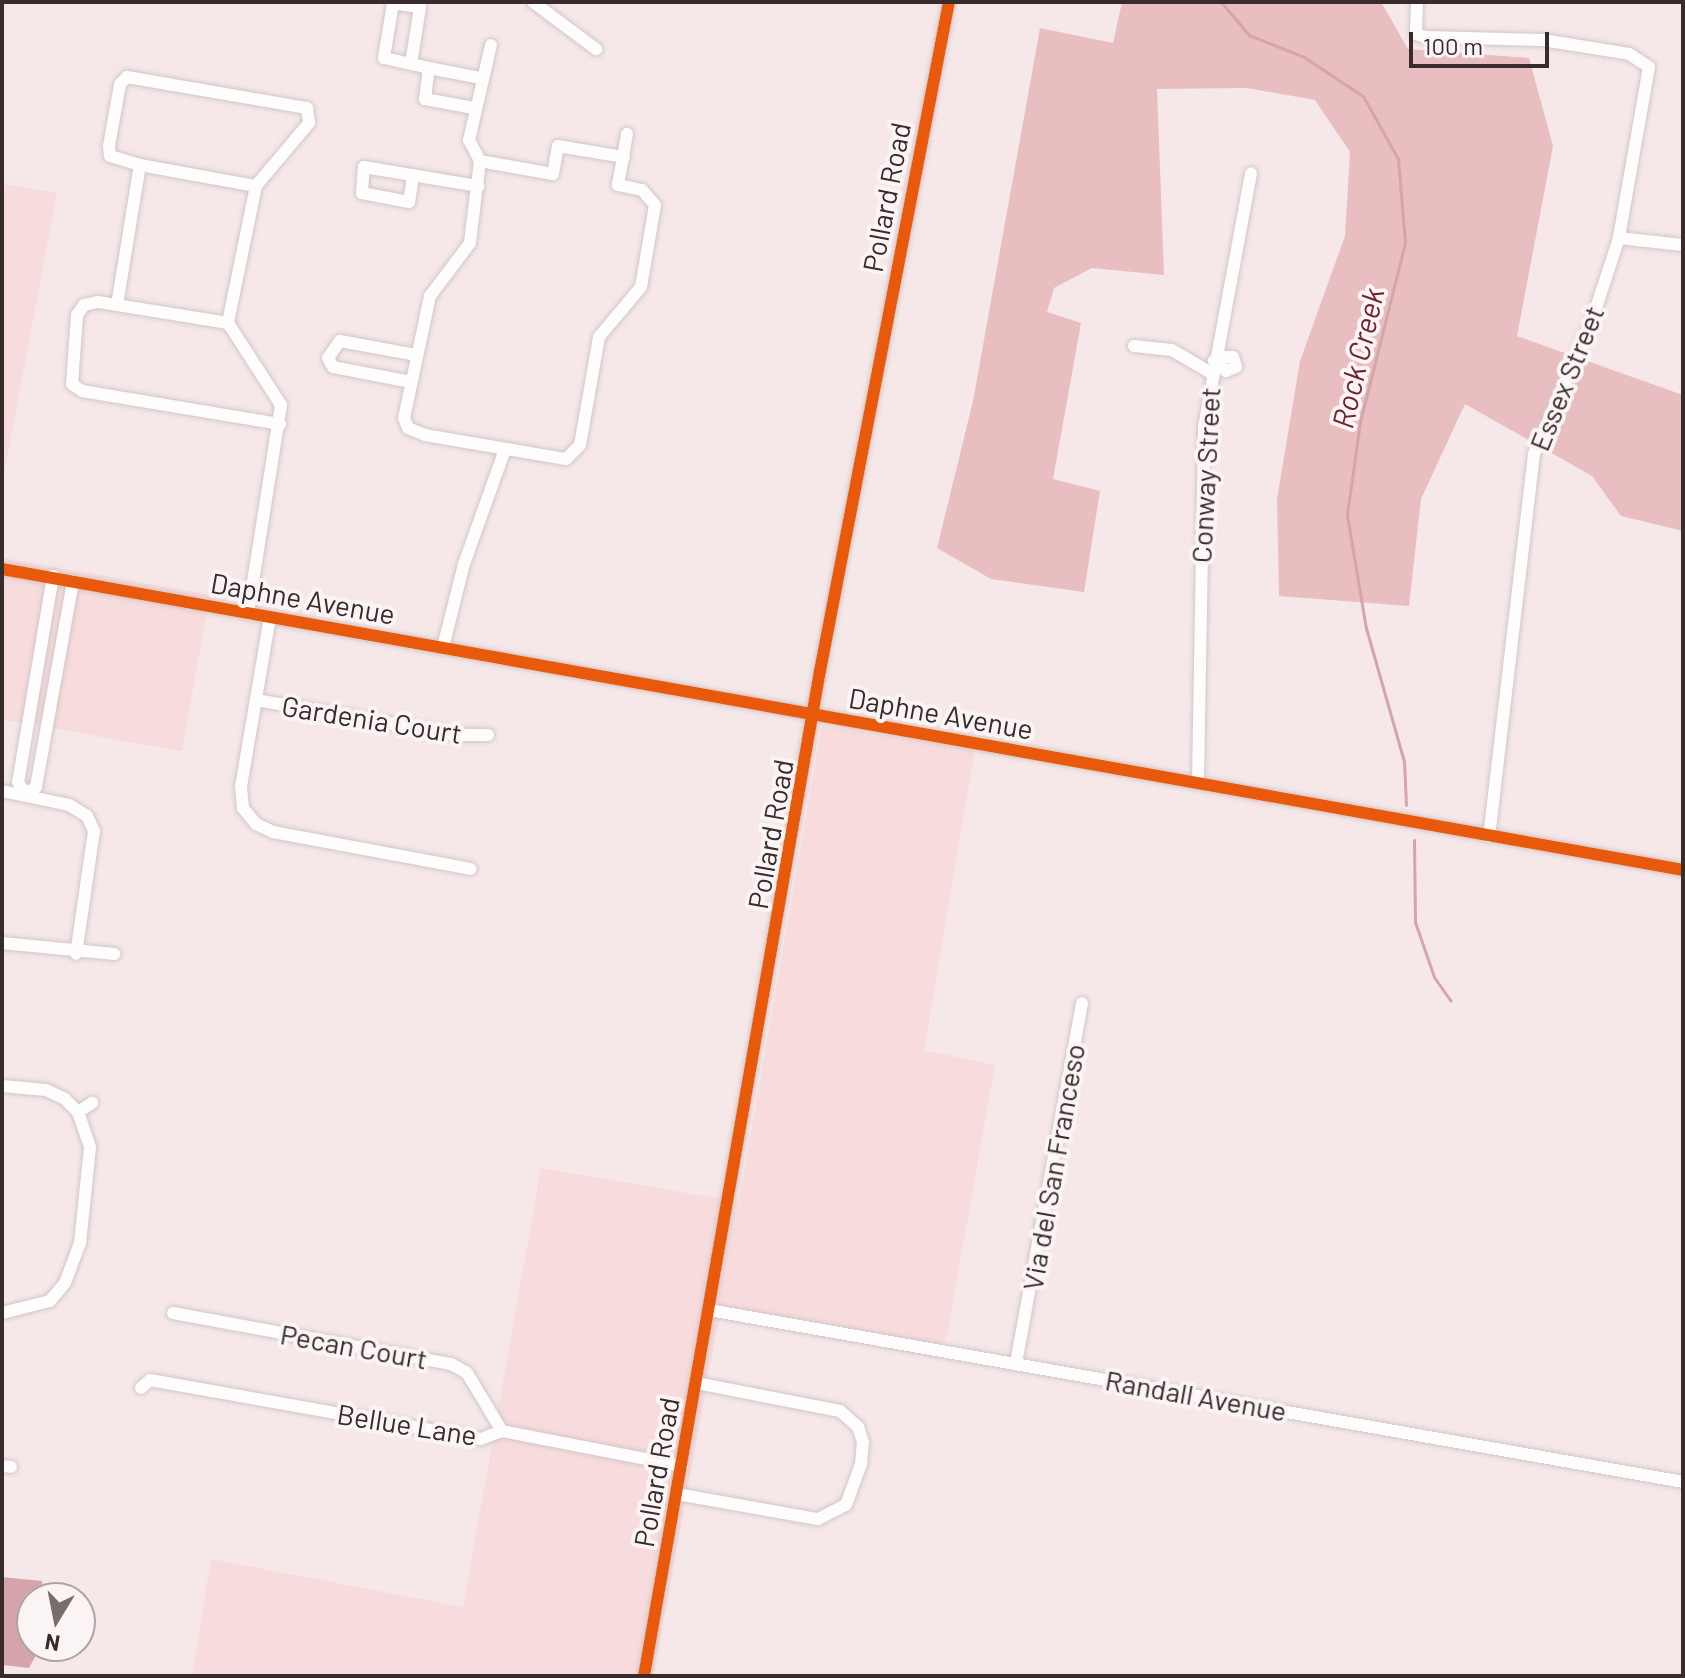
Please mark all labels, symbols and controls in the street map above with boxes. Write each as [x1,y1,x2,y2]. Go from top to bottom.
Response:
scale bar [1413,16,1553,66]
text: 100 m [1423,31,1483,60]
street label: Pollard Road [855,120,917,274]
water label: Rock Creek [1323,284,1391,432]
street label: Essex Street [1522,301,1610,455]
street label: Conway Street [1184,386,1226,564]
street label: Daphne Avenue [208,565,398,631]
street label: Daphne Avenue [846,680,1036,746]
street label: Gardenia Court [280,688,464,750]
street label: Pollard Road [740,757,800,911]
street label: Via del San Franceso [1015,1041,1091,1293]
street label: Pecan Court [278,1317,430,1375]
street label: Randall Avenue [1103,1363,1289,1427]
street label: Pollard Road [626,1395,686,1549]
street label: Bellue Lane [335,1396,479,1452]
north arrow [16,1582,96,1662]
text: N [43,1630,62,1658]

